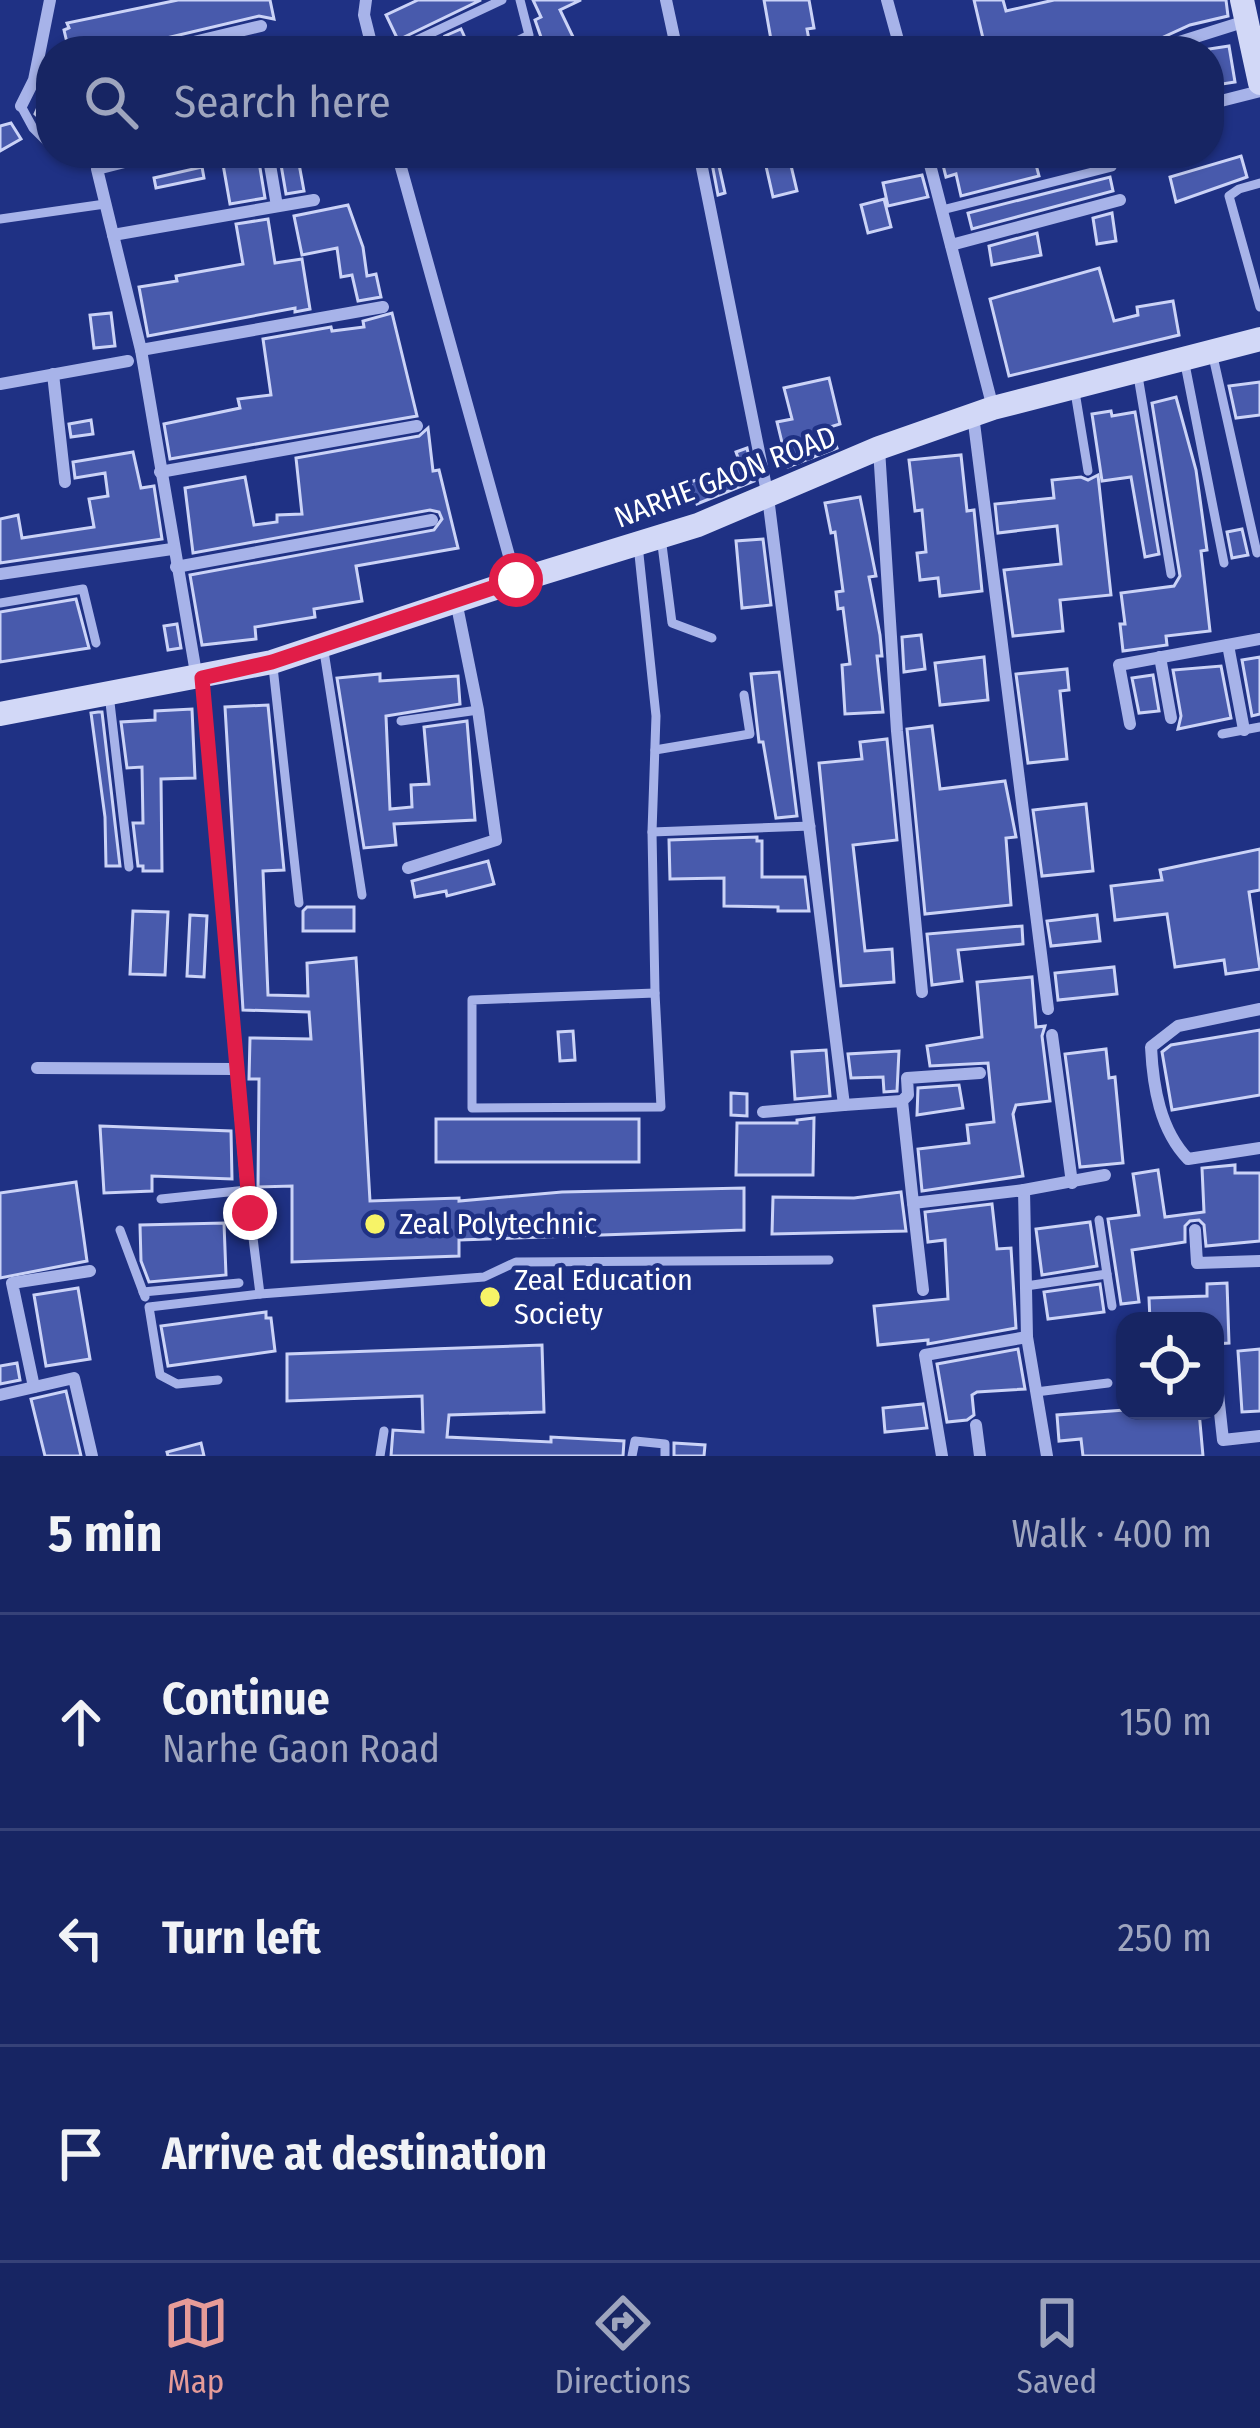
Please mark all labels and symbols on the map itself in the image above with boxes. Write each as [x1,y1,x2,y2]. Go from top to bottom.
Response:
street label: NARHE GAON ROAD [609,418,841,536]
route start [489,553,543,607]
route end [223,1186,277,1240]
place label: Zeal Polytechnic [399,1206,597,1242]
marker: Zeal Polytechnic [362,1211,388,1237]
place label: Zeal Education Society [514,1262,693,1332]
marker: Zeal Education Society [477,1284,503,1310]

